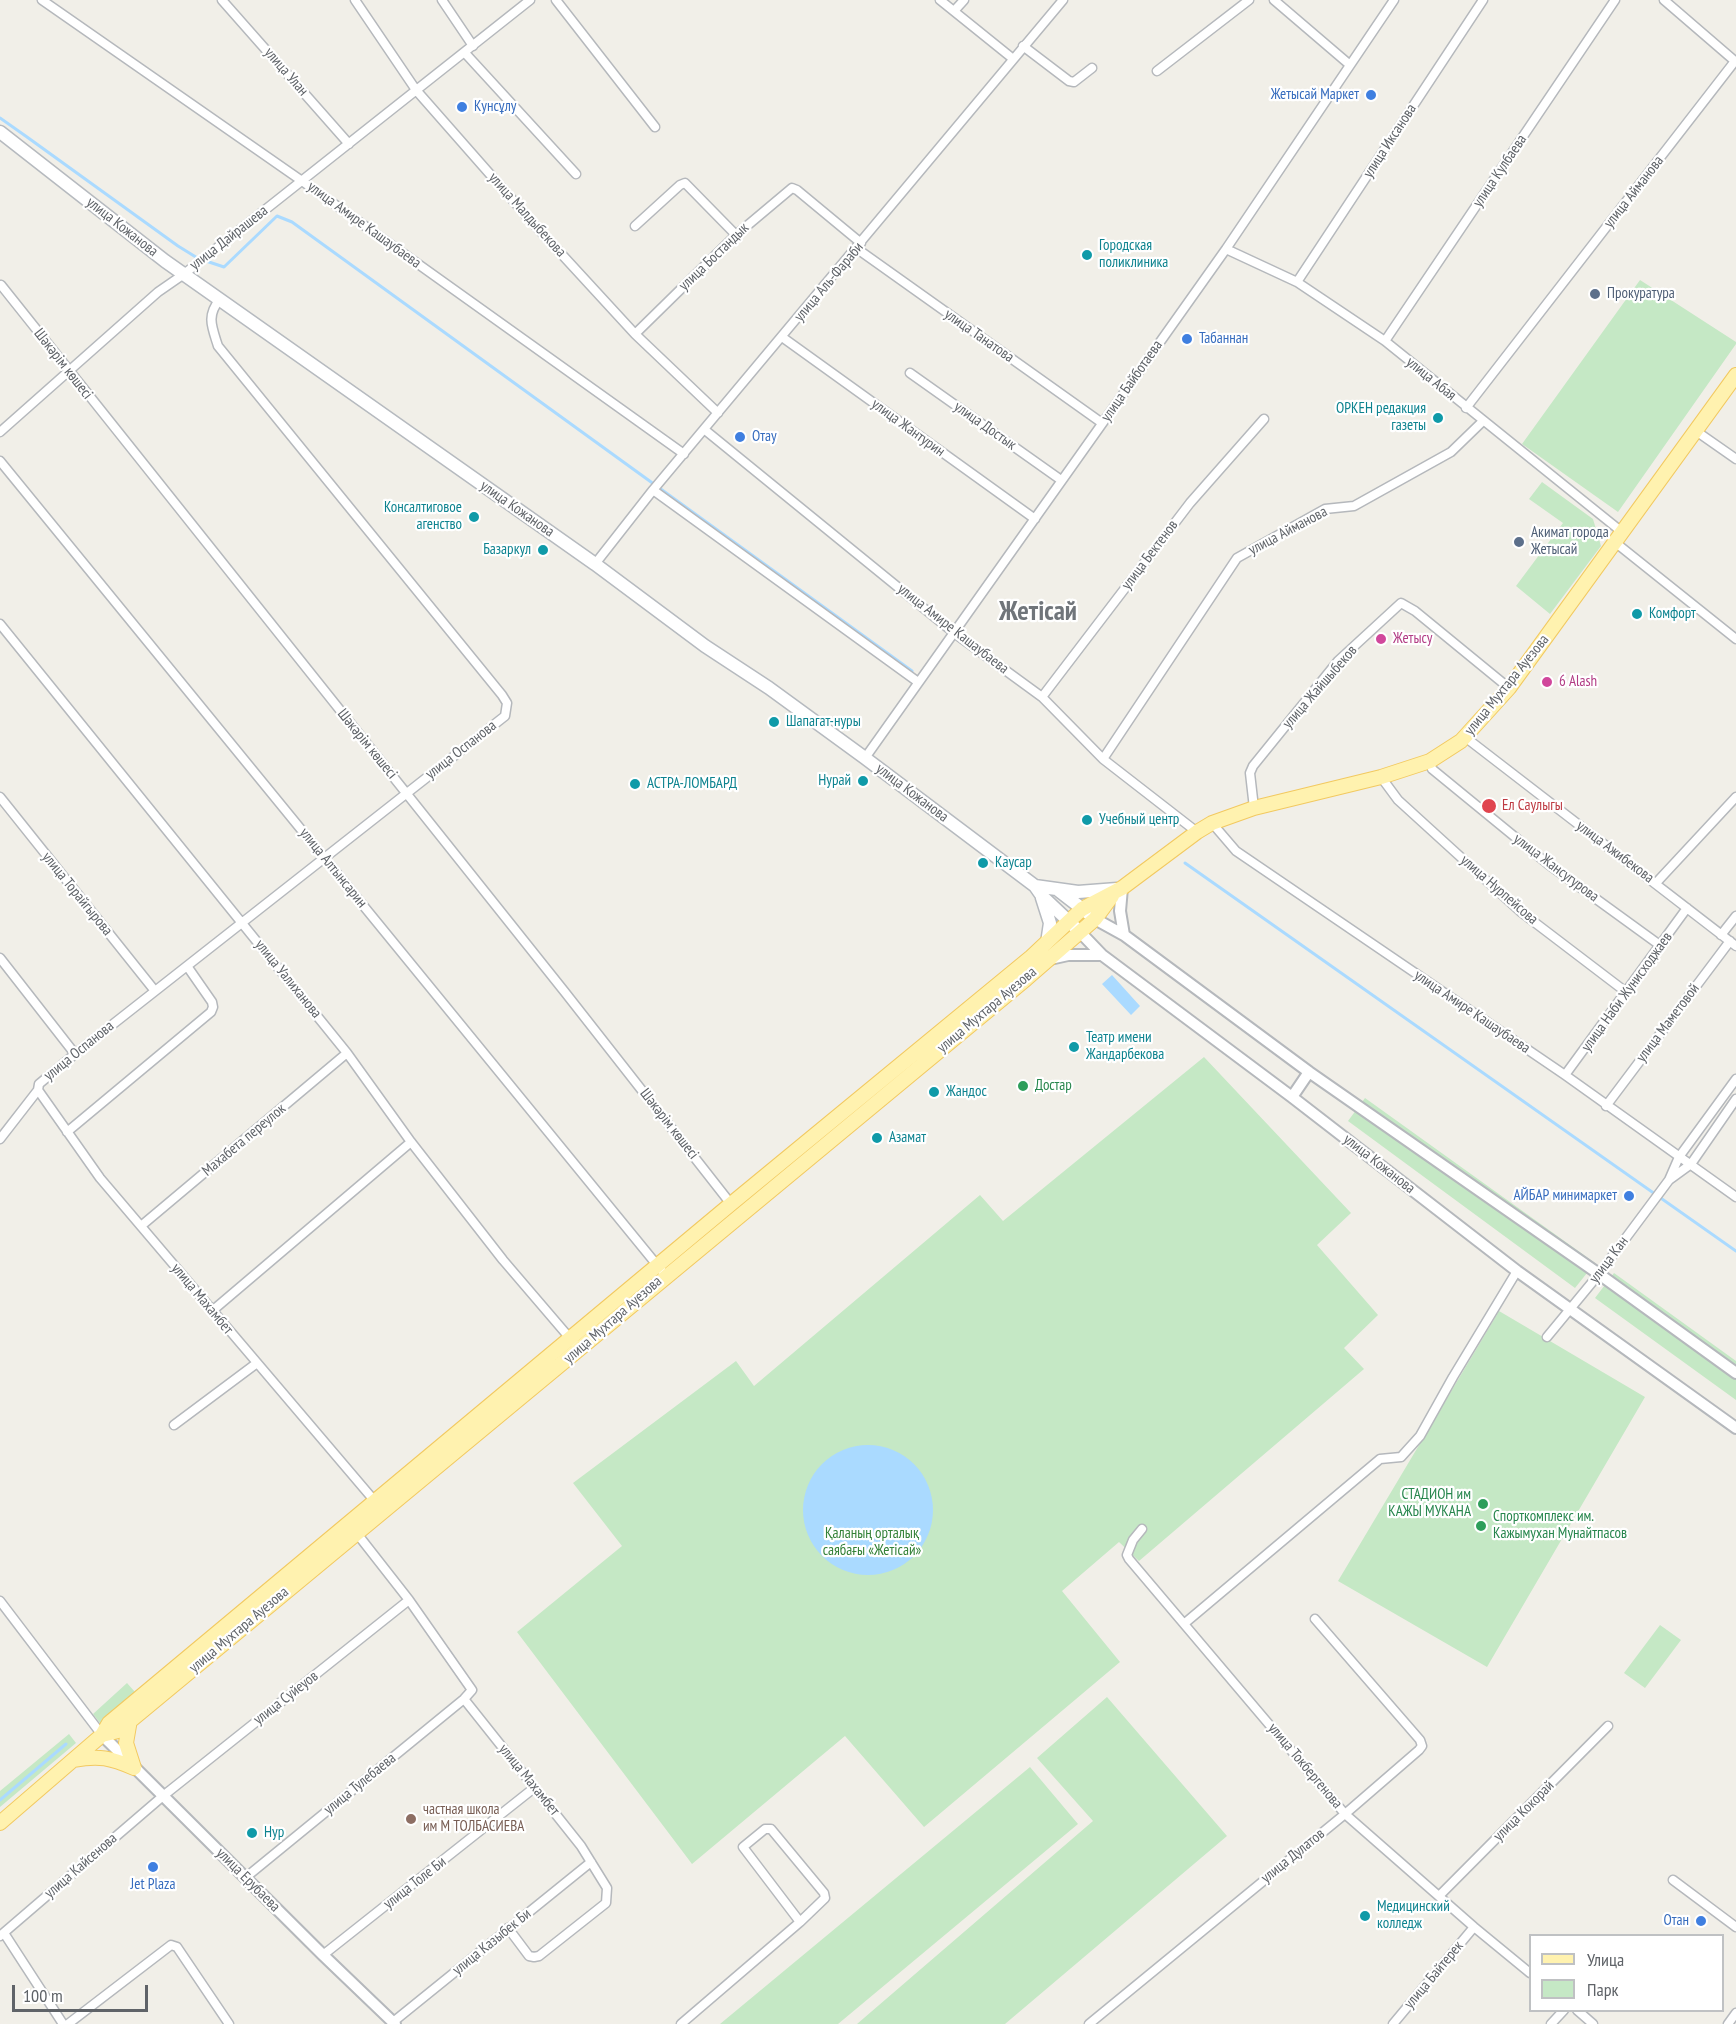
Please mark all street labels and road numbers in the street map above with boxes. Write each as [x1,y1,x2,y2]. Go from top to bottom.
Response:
street label: улица Улан [260,44,312,100]
street label: улица Иксанова [1360,101,1420,181]
street label: улица Кулбаева [1469,131,1531,211]
street label: улица Айманова [1600,152,1668,232]
street label: улица Малдыбекова [484,169,570,261]
street label: улица Амире Кашаубаева [304,178,424,272]
street label: улица Кожанова [83,193,161,261]
street label: улица Дайрашева [186,202,272,274]
street label: улица Бостандык [675,219,753,295]
street label: улица Аль-Фараби [791,239,867,325]
street label: улица Танатова [941,305,1017,367]
street label: Шәкәрім көшесі [30,325,96,403]
street label: улица Байботаева [1097,337,1167,425]
street label: улица Абая [1402,353,1460,405]
street label: улица Жантурин [868,395,948,461]
street label: улица Достык [950,398,1020,454]
street label: улица Кожанова [477,477,557,541]
street label: улица Айманова [1246,503,1330,559]
street label: улица Бектенов [1118,517,1182,593]
street label: улица Амире Кашаубаева [894,580,1012,678]
street label: улица Мухтара Ауезова [1461,631,1553,739]
street label: улица Жайшыбеков [1279,642,1361,732]
street label: Шәкәрім көшесі [333,705,401,783]
street label: улица Оспанова [422,717,500,783]
street label: улица Кожанова [872,760,952,826]
street label: улица Ажибекова [1573,817,1657,887]
street label: улица Алтынсарин [295,825,371,911]
street label: улица Жансугурова [1510,830,1602,906]
street label: улица Торайгырова [38,849,116,939]
street label: улица Нурпейсова [1456,851,1542,929]
street label: улица Наби Жунисходжаев [1578,929,1676,1055]
street label: улица Уалиханова [251,936,325,1022]
street label: улица Мухтара Ауезова [934,963,1040,1057]
street label: улица Амире Кашаубаева [1411,967,1533,1057]
street label: улица Маметовой [1633,980,1703,1066]
street label: улица Оспанова [40,1017,118,1085]
street label: Шәкәрім көшесі [636,1085,702,1163]
street label: Махабета переулок [199,1100,289,1180]
street label: улица Кожанова [1340,1130,1418,1198]
street label: улица Кан [1586,1233,1632,1287]
street label: улица Махамбет [167,1260,237,1338]
street label: улица Мухтара Ауезова [560,1273,666,1367]
street label: улица Мухтара Ауезова [186,1583,292,1677]
street label: улица Суйеуов [250,1667,322,1729]
street label: улица Токбергенова [1264,1720,1346,1812]
street label: улица Махамбет [495,1741,563,1819]
street label: улица Тулебаева [320,1749,400,1819]
street label: улица Кокорай [1490,1777,1558,1845]
street label: улица Дулатов [1258,1825,1328,1887]
street label: улица Кайсенова [41,1830,121,1902]
street label: улица Ерубаева [212,1844,284,1916]
street label: улица Толе Би [380,1853,450,1913]
street label: улица Казыбек Би [449,1905,535,1979]
street label: улица Байтерек [1401,1938,1467,2012]

